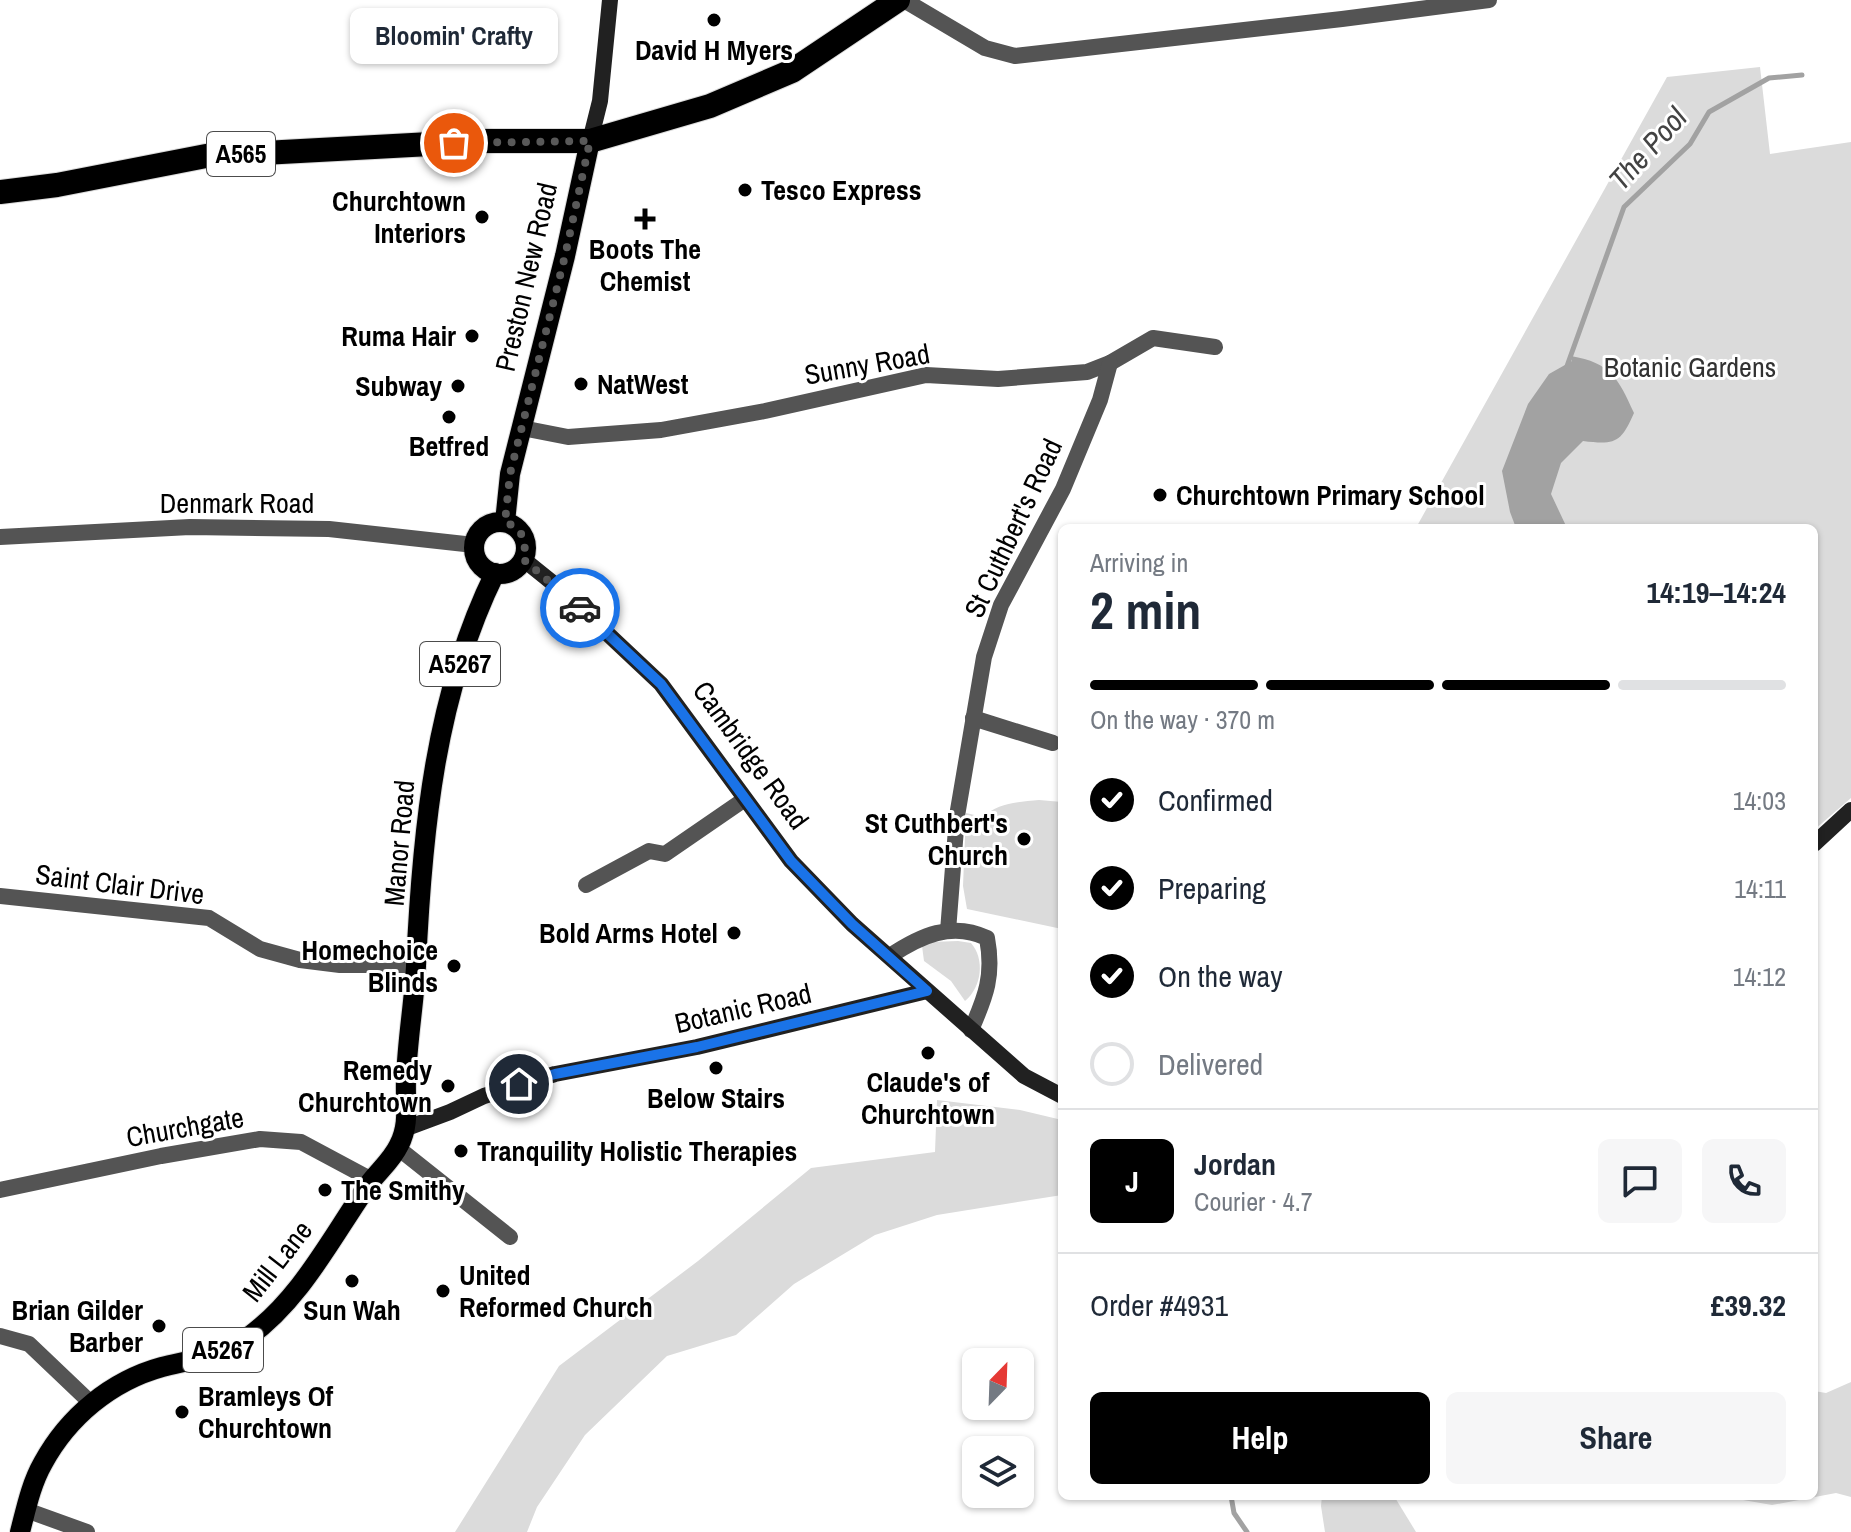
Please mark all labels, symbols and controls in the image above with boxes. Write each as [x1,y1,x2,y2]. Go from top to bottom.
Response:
callout: Bloomin' Crafty [350,7,558,63]
marker: David H Myers [705,11,723,29]
text: Bloomin' Crafty [375,18,533,53]
place label: David H Myers [635,31,793,69]
water label: The Pool [1599,98,1695,198]
pin [420,109,488,177]
icon: bag [432,121,476,165]
road number: A565 [207,132,275,176]
place label: Tesco Express [761,171,921,209]
street label: Preston New Road [486,179,566,375]
marker: Tesco Express [736,181,754,199]
place label: Churchtown Interiors [332,182,466,252]
marker: Churchtown Interiors [473,208,491,226]
marker: Boots The Chemist [636,210,654,228]
place label: Boots The Chemist [589,230,701,300]
place label: Ruma Hair [341,317,456,355]
marker: Ruma Hair [463,327,481,345]
street label: Sunny Road [801,334,933,394]
park label: Botanic Gardens [1604,348,1776,386]
place label: NatWest [597,365,689,403]
place label: Subway [355,367,442,405]
marker: NatWest [572,375,590,393]
marker: Subway [449,377,467,395]
marker: Betfred [440,408,458,426]
place label: Betfred [409,427,489,465]
street label: St Cuthbert's Road [955,432,1071,624]
place label: Churchtown Primary School [1176,476,1485,514]
street label: Denmark Road [160,484,314,522]
marker: Churchtown Primary School [1151,486,1169,504]
text: Arriving in [1090,545,1188,580]
courier [540,568,620,648]
text: 14:19–14:24 [1647,572,1786,612]
text: 2 min [1090,575,1201,645]
icon: car [558,586,602,630]
road number: A5267 [420,642,500,686]
street label: Cambridge Road [684,673,818,837]
text: On the way · 370 m [1090,702,1275,737]
street label: Manor Road [375,778,423,908]
icon: check [1090,778,1134,822]
text: Confirmed [1158,780,1273,820]
text: 14:03 [1733,783,1786,818]
place label: St Cuthbert's Church [865,804,1008,874]
marker: St Cuthbert's Church [1015,830,1033,848]
street label: Saint Clair Drive [33,855,207,913]
icon: check [1090,866,1134,910]
text: Preparing [1158,868,1266,908]
text: 14:11 [1734,871,1786,906]
place label: Bold Arms Hotel [539,914,718,952]
marker: Bold Arms Hotel [725,924,743,942]
place label: Homechoice Blinds [301,931,438,1001]
icon: check [1090,954,1134,998]
text: On the way [1158,956,1282,996]
marker: Homechoice Blinds [445,957,463,975]
text: 14:12 [1733,959,1786,994]
street label: Botanic Road [671,974,815,1042]
marker: Claude's of Churchtown [919,1044,937,1062]
text: Delivered [1158,1044,1263,1084]
pin [485,1050,553,1118]
place label: Remedy Churchtown [298,1051,432,1121]
marker: Below Stairs [707,1059,725,1077]
icon: home [497,1062,541,1106]
place label: Claude's of Churchtown [861,1063,995,1133]
marker: Remedy Churchtown [439,1077,457,1095]
place label: Below Stairs [647,1079,785,1117]
street label: Churchgate [123,1098,247,1156]
place label: Tranquility Holistic Therapies [477,1132,797,1170]
button: chat [1598,1139,1682,1223]
button: phone [1702,1139,1786,1223]
marker: Tranquility Holistic Therapies [452,1142,470,1160]
text: Jordan [1194,1144,1276,1184]
text: J [1125,1161,1139,1201]
place label: The Smithy [341,1171,465,1209]
marker: The Smithy [316,1181,334,1199]
text: Courier · 4.7 [1194,1184,1313,1219]
street label: Mill Lane [233,1213,321,1309]
place label: United Reformed Church [459,1256,653,1326]
marker: Sun Wah [343,1272,361,1290]
marker: United Reformed Church [434,1282,452,1300]
text: Order #4931 [1090,1285,1228,1325]
text: £39.32 [1711,1285,1786,1325]
place label: Brian Gilder Barber [12,1291,143,1361]
place label: Sun Wah [303,1291,401,1329]
marker: Brian Gilder Barber [150,1317,168,1335]
road number: A5267 [183,1328,263,1372]
north arrow [962,1348,1034,1420]
map controls [962,1348,1034,1508]
place label: Bramleys Of Churchtown [198,1377,334,1447]
button: Help [1090,1392,1430,1484]
button: Share [1446,1392,1786,1484]
marker: Bramleys Of Churchtown [173,1403,191,1421]
button: layers [962,1436,1034,1508]

